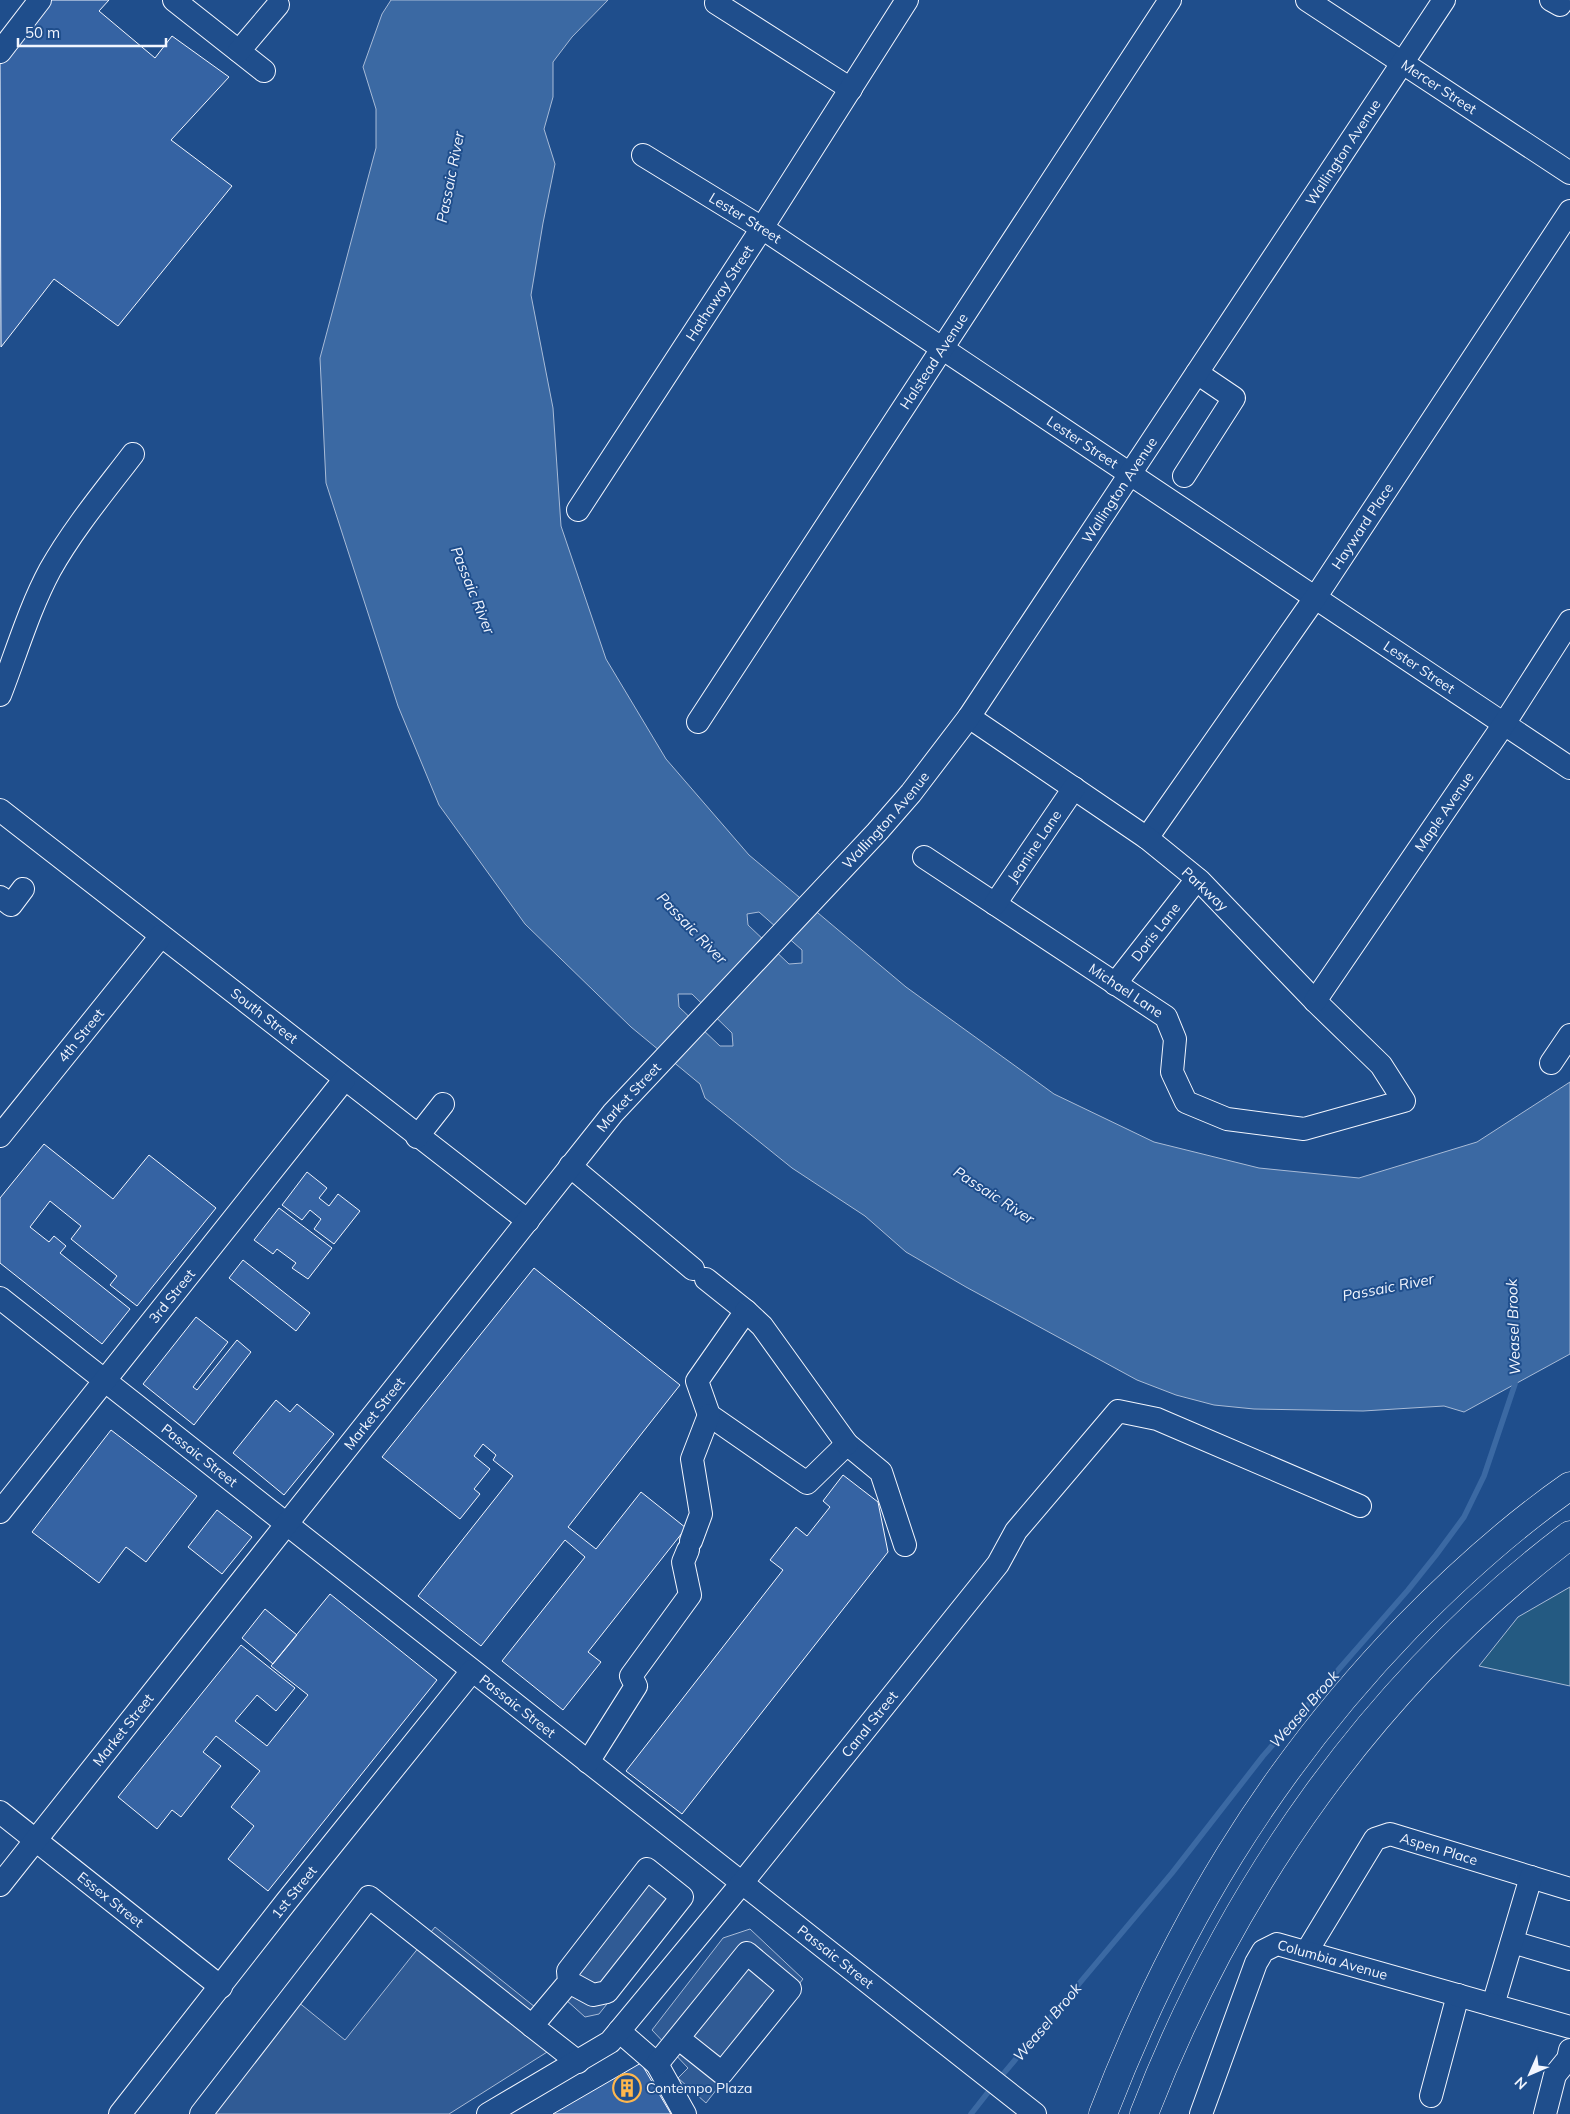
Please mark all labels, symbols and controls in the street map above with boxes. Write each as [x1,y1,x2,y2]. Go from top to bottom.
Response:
scale bar [18,15,165,47]
text: 50 m [25,23,60,42]
street label: Mercer Street [1398,56,1480,118]
street label: Wallington Avenue [1301,96,1385,209]
water label: Passaic River [432,129,468,224]
street label: Lester Street [706,189,785,247]
street label: Hathaway Street [682,242,757,344]
street label: Halstead Avenue [896,310,972,413]
street label: Lester Street [1043,412,1122,472]
street label: Wallington Avenue [1078,434,1161,546]
street label: Hayward Place [1327,480,1397,573]
water label: Passaic River [447,544,499,637]
street label: Lester Street [1380,637,1458,698]
street label: Wallington Avenue [838,768,933,872]
street label: Maple Avenue [1411,769,1478,855]
street label: Jeanine Lane [1003,807,1065,886]
street label: Parkway [1178,863,1232,915]
water label: Passaic River [653,888,731,968]
street label: Doris Lane [1127,899,1184,965]
street label: Michael Lane [1085,959,1166,1022]
street label: South Street [227,984,302,1048]
street label: 4th Street [54,1005,108,1066]
street label: Market Street [593,1059,665,1135]
water label: Passaic River [950,1162,1038,1228]
street label: 3rd Street [145,1265,199,1327]
water label: Passaic River [1341,1269,1436,1305]
water label: Weasel Brook [1502,1277,1524,1376]
street label: Market Street [340,1374,409,1453]
street label: Passaic Street [158,1420,241,1491]
water label: Weasel Brook [1265,1665,1344,1752]
street label: Passaic Street [476,1670,559,1742]
street label: Canal Street [837,1687,902,1761]
street label: Market Street [89,1690,157,1770]
street label: Aspen Place [1398,1829,1480,1869]
street label: 1st Street [267,1862,321,1922]
street label: Essex Street [74,1868,147,1931]
street label: Passaic Street [794,1921,877,1992]
street label: Columbia Avenue [1276,1936,1390,1984]
water label: Weasel Brook [1009,1978,1086,2065]
north arrow [1505,2049,1555,2099]
building icon: Contempo Plaza [612,2073,642,2103]
text: N [1511,2073,1531,2093]
place label: Contempo Plaza [646,2079,753,2097]

